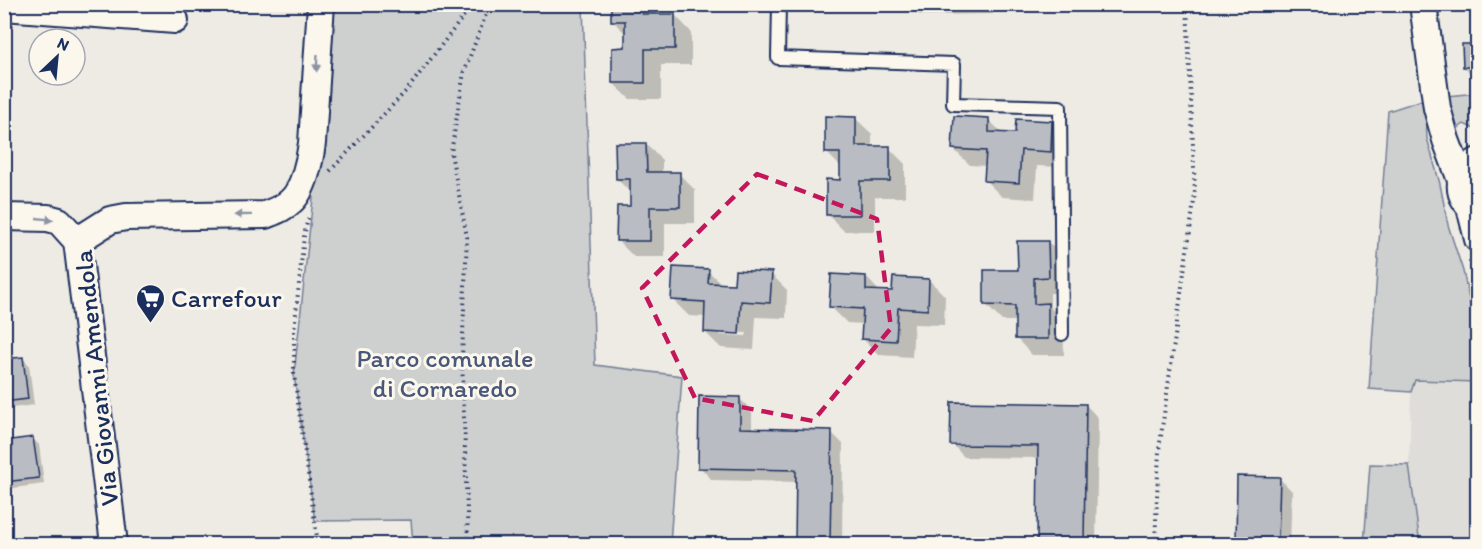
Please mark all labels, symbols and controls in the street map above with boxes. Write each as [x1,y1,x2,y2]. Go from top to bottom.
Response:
north arrow [27,27,87,87]
text: N [54,33,72,55]
one-way arrow [313,53,322,72]
one-way arrow [234,210,253,220]
one-way arrow [36,214,55,223]
street label: Via Giovanni Amendola [67,248,125,508]
supermarket icon: Carrefour [134,282,166,324]
place label: Carrefour [171,282,282,314]
park label: Parco comunale di Cornaredo [357,342,533,404]

